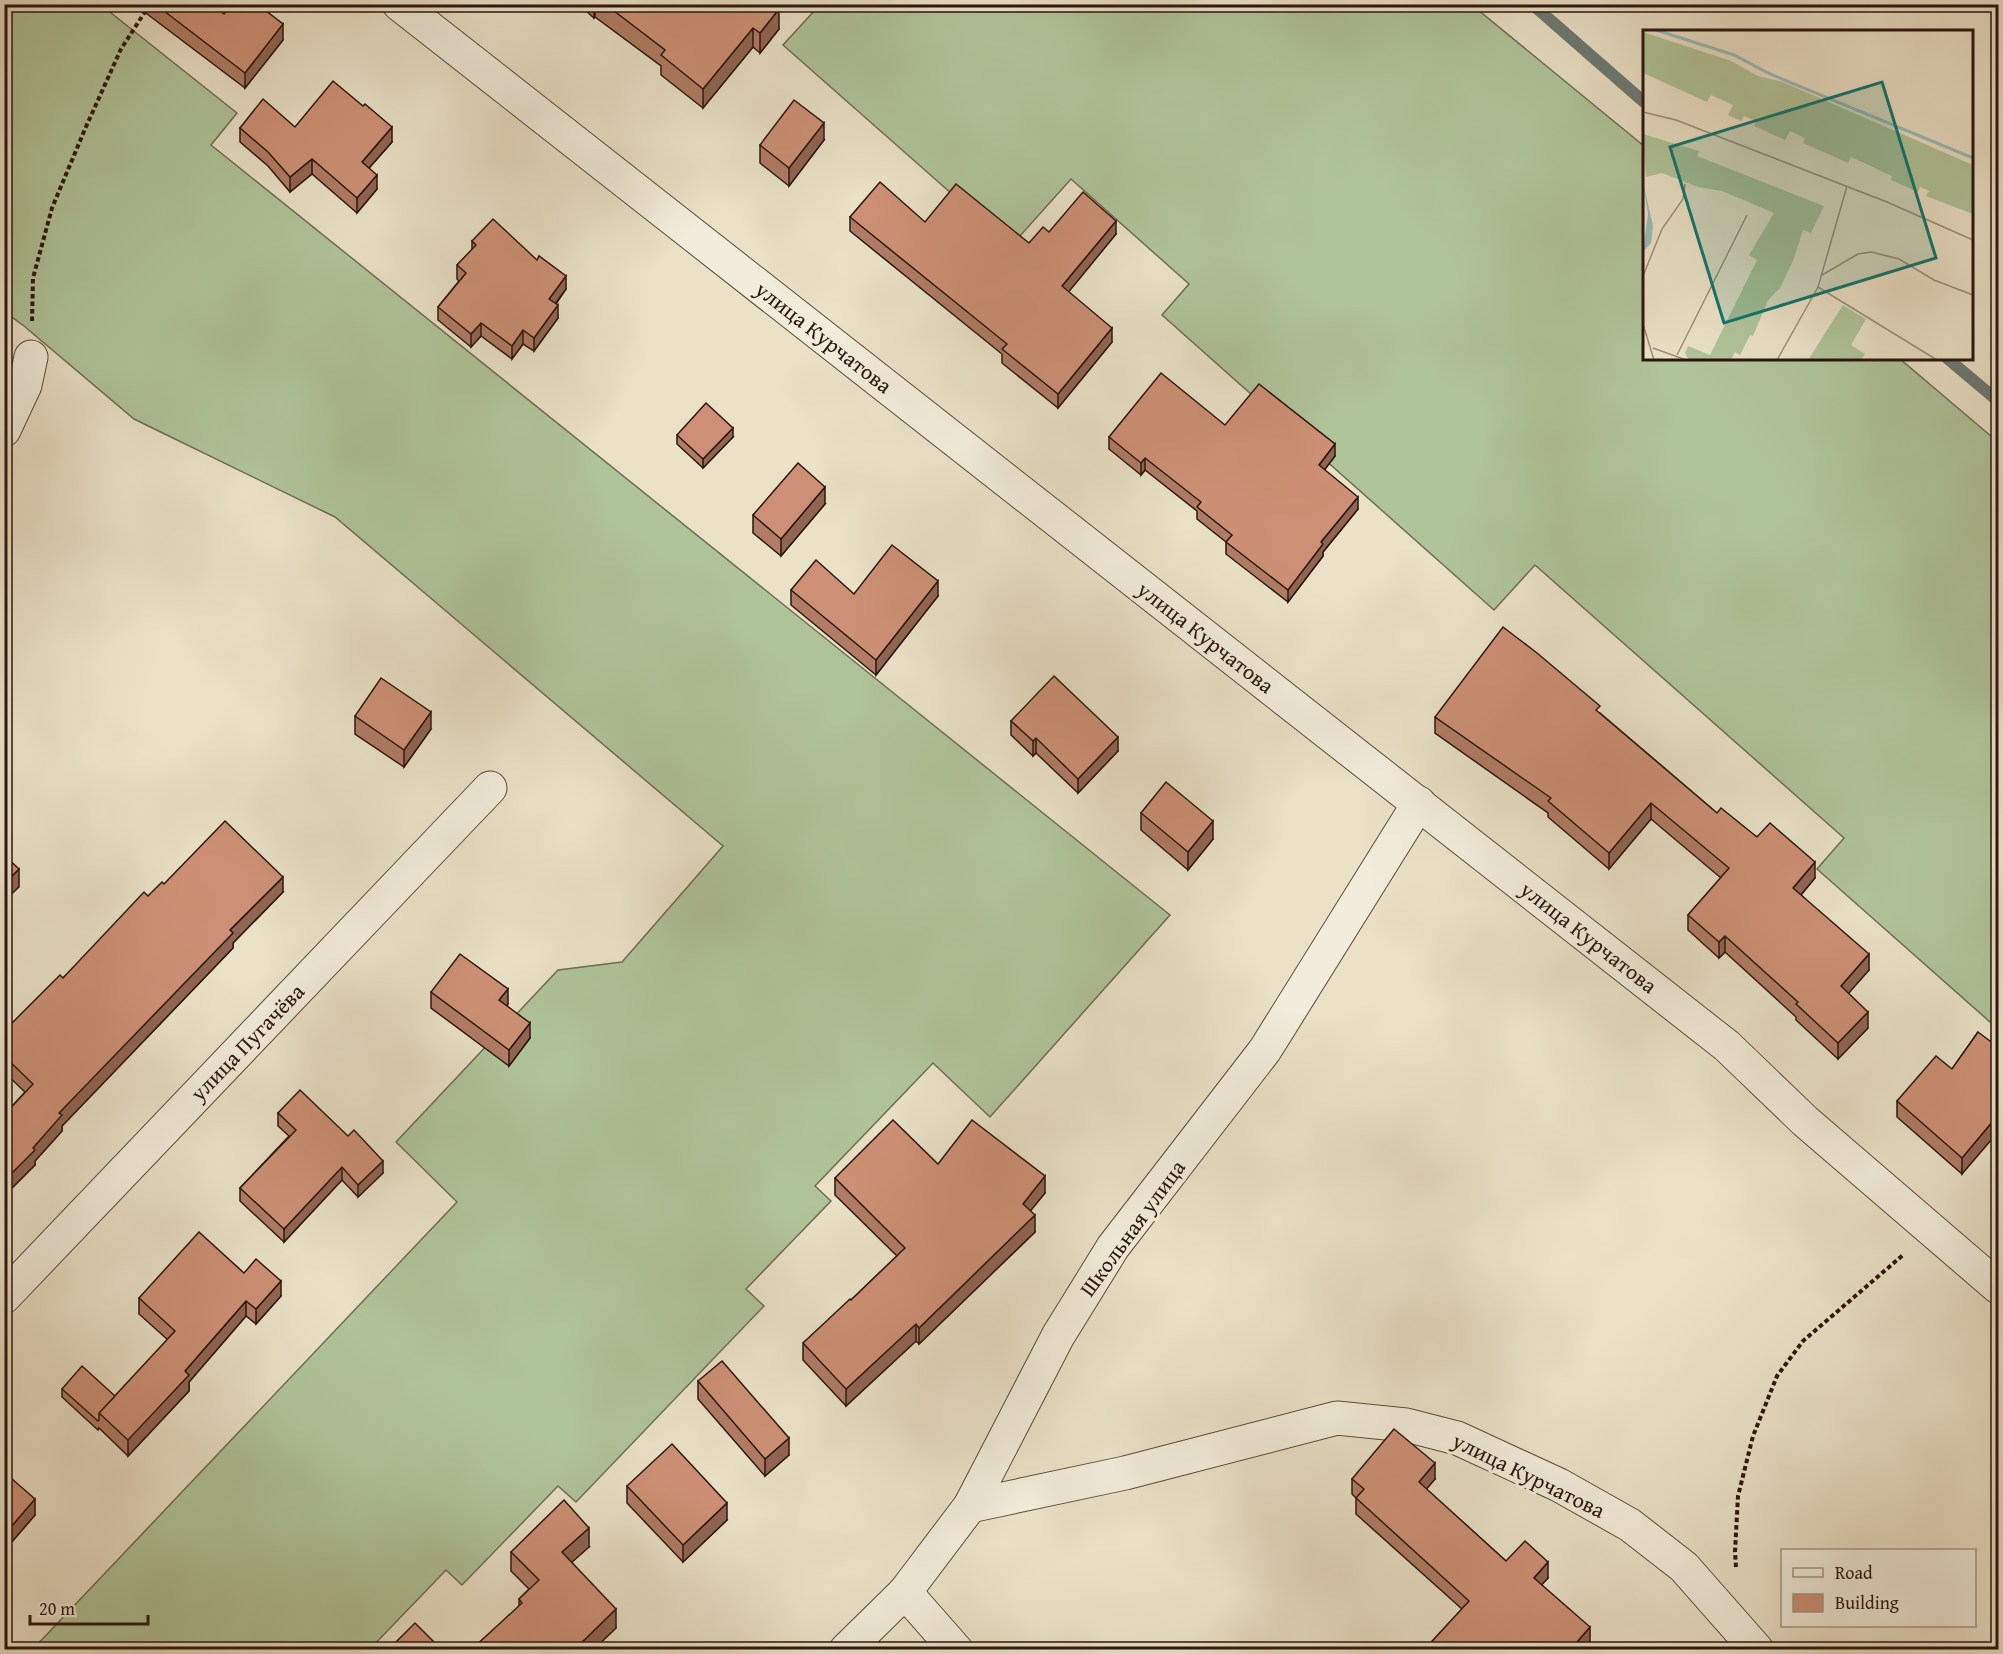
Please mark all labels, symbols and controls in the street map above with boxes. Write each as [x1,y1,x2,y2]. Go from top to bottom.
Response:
inset map [1643,30,1973,360]
street label: улица Курчатова [748,273,900,401]
street label: улица Курчатова [1130,573,1282,701]
street label: улица Курчатова [1513,873,1665,1001]
street label: улица Пугачёва [182,976,312,1109]
street label: Школьная улица [1071,1153,1193,1303]
street label: улица Курчатова [1446,1424,1611,1526]
legend [1781,1549,1976,1627]
text: Road [1835,1559,1873,1586]
scale bar [30,1588,148,1626]
text: Building [1835,1589,1899,1616]
text: 20 m [39,1595,75,1622]

